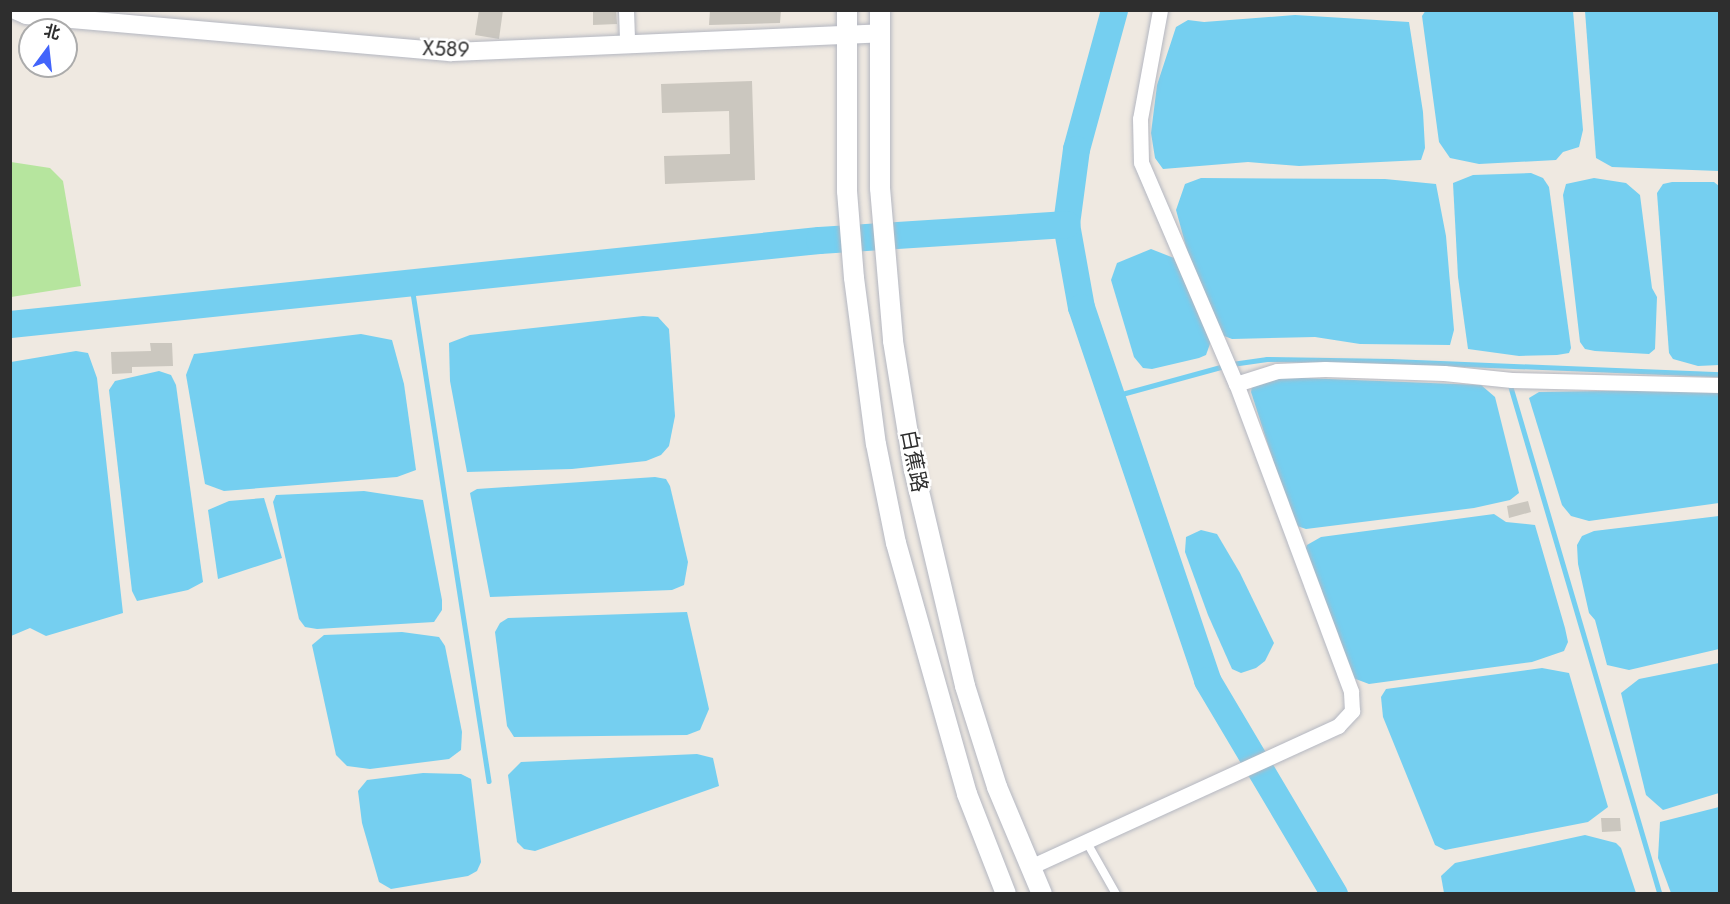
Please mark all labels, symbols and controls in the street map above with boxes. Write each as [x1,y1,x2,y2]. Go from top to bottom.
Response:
north arrow [18,18,78,78]
text: 北 [42,19,63,45]
street label: X589 [422,36,470,62]
street label: 白蕉路 [896,428,932,494]

